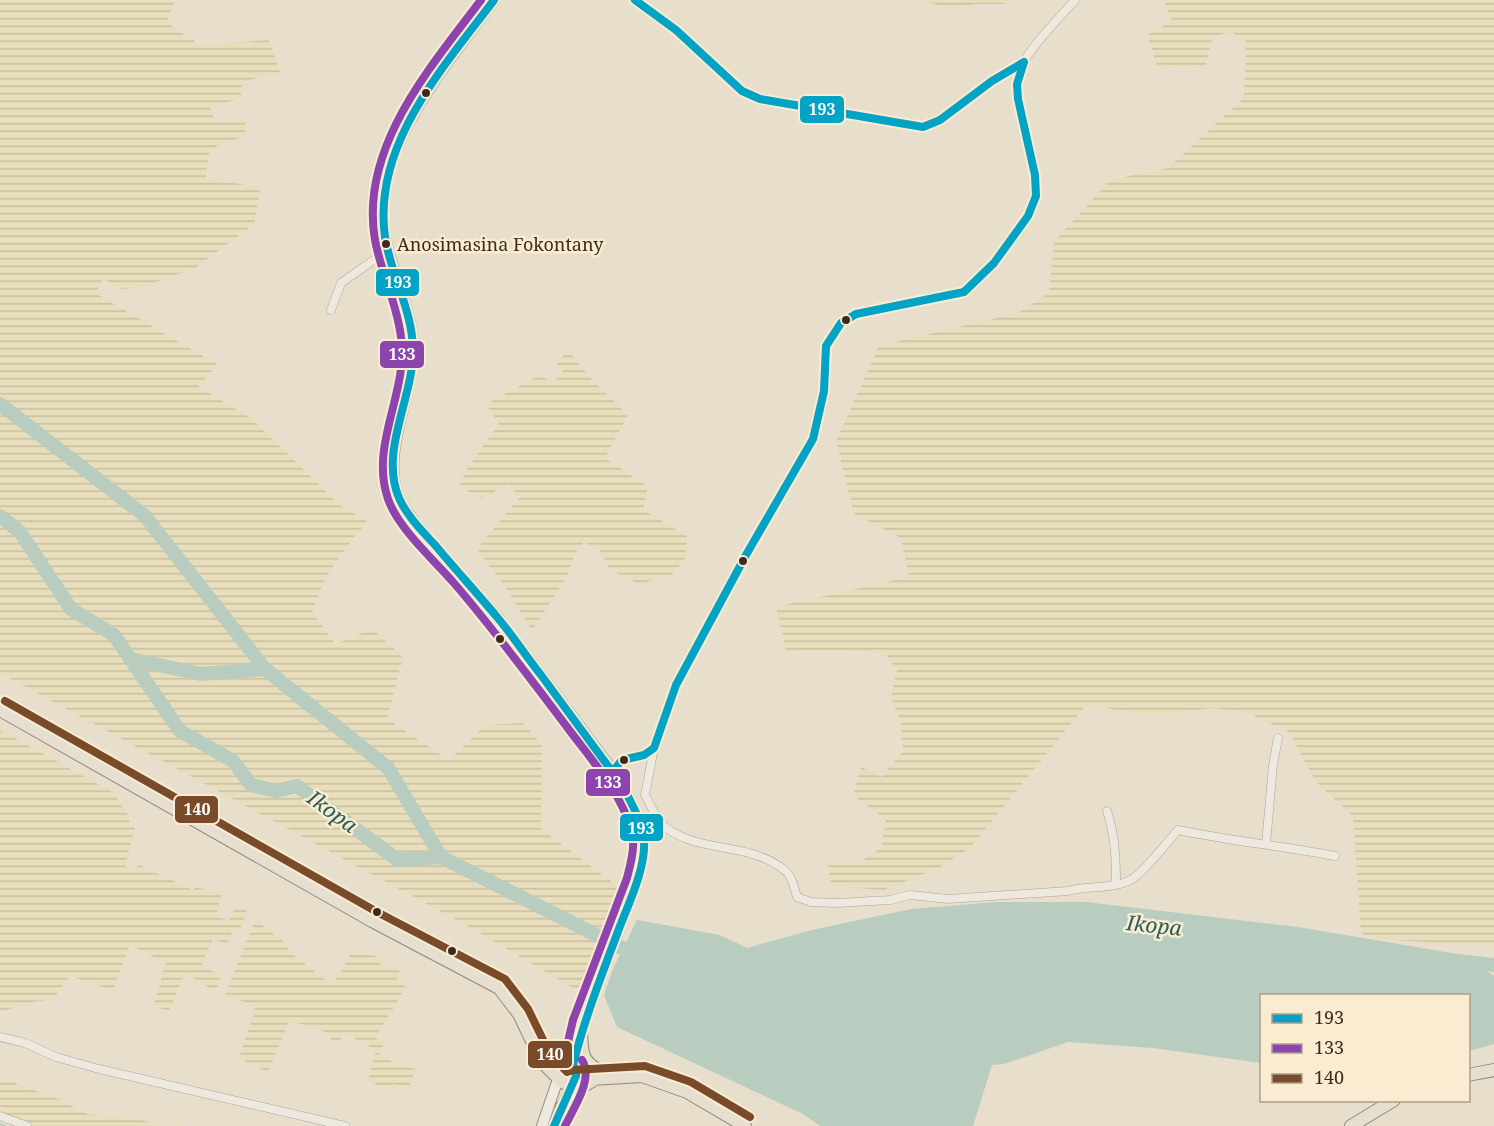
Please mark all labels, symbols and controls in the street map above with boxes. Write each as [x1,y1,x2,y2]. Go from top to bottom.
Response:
unlabelled marker [420,87,432,99]
line badge: 193 [799,95,845,124]
text: 193 [808,98,836,120]
place label: Anosimasina Fokontany [397,232,604,256]
marker: Anosimasina Fokontany [380,238,392,250]
line badge: 193 [375,268,420,297]
text: 193 [384,271,412,293]
unlabelled marker [840,314,852,326]
line badge: 133 [379,340,425,369]
text: 133 [388,343,416,365]
unlabelled marker [737,555,749,567]
unlabelled marker [494,633,506,645]
unlabelled marker [618,754,630,766]
line badge: 133 [585,768,631,797]
text: 133 [594,771,622,793]
water label: Ikopa [301,783,364,839]
line badge: 140 [174,795,219,824]
text: 140 [183,798,211,820]
line badge: 193 [619,813,664,842]
text: 193 [627,817,655,839]
unlabelled marker [371,906,383,918]
water label: Ikopa [1124,908,1184,942]
unlabelled marker [446,945,458,957]
legend [1260,994,1470,1102]
text: 193 [1314,1005,1344,1029]
text: 133 [1314,1035,1344,1059]
line badge: 140 [527,1040,573,1069]
text: 140 [536,1043,564,1065]
text: 140 [1314,1065,1344,1089]

